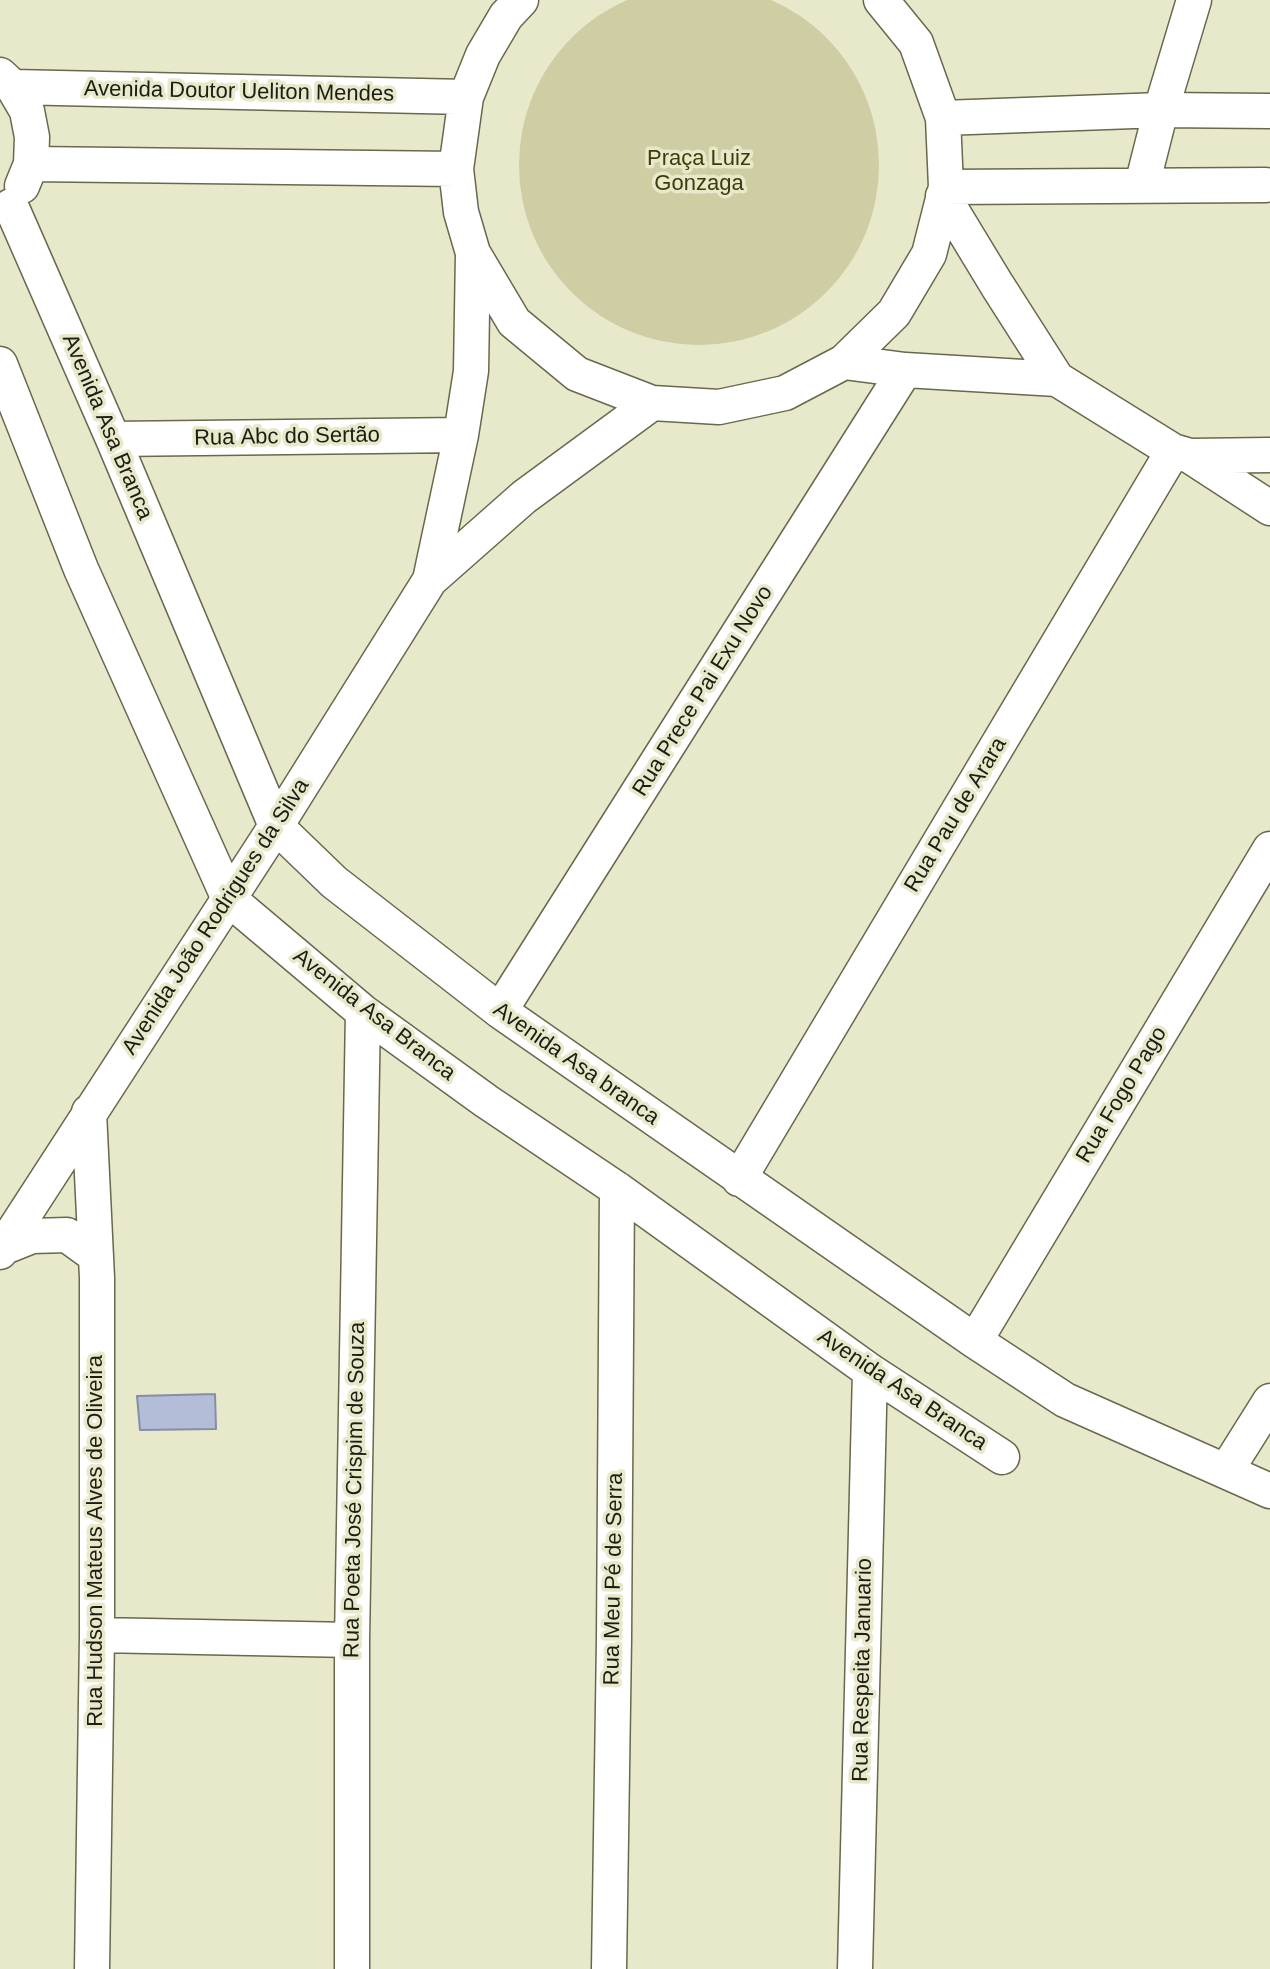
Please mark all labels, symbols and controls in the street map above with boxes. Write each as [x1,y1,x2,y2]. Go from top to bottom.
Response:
street label: Avenida Doutor Ueliton Mendes [84,76,394,108]
park label: Praça Luiz Gonzaga [647,146,751,198]
street label: Avenida Asa Branca [56,330,158,524]
street label: Rua Abc do Sertão [194,422,380,452]
street label: Rua Prece Pai Exu Novo [627,581,779,801]
street label: Rua Pau de Arara [899,733,1013,897]
street label: Avenida João Rodrigues da Silva [117,774,315,1060]
street label: Avenida Asa Branca [287,943,461,1087]
street label: Avenida Asa branca [488,997,664,1131]
street label: Rua Fogo Pago [1071,1022,1173,1168]
street label: Rua Poeta José Crispim de Souza [339,1322,371,1658]
street label: Avenida Asa Branca [812,1323,992,1457]
street label: Rua Hudson Mateus Alves de Oliveira [83,1355,109,1727]
street label: Rua Meu Pé de Serra [599,1472,629,1686]
street label: Rua Respeita Januario [848,1558,878,1782]

